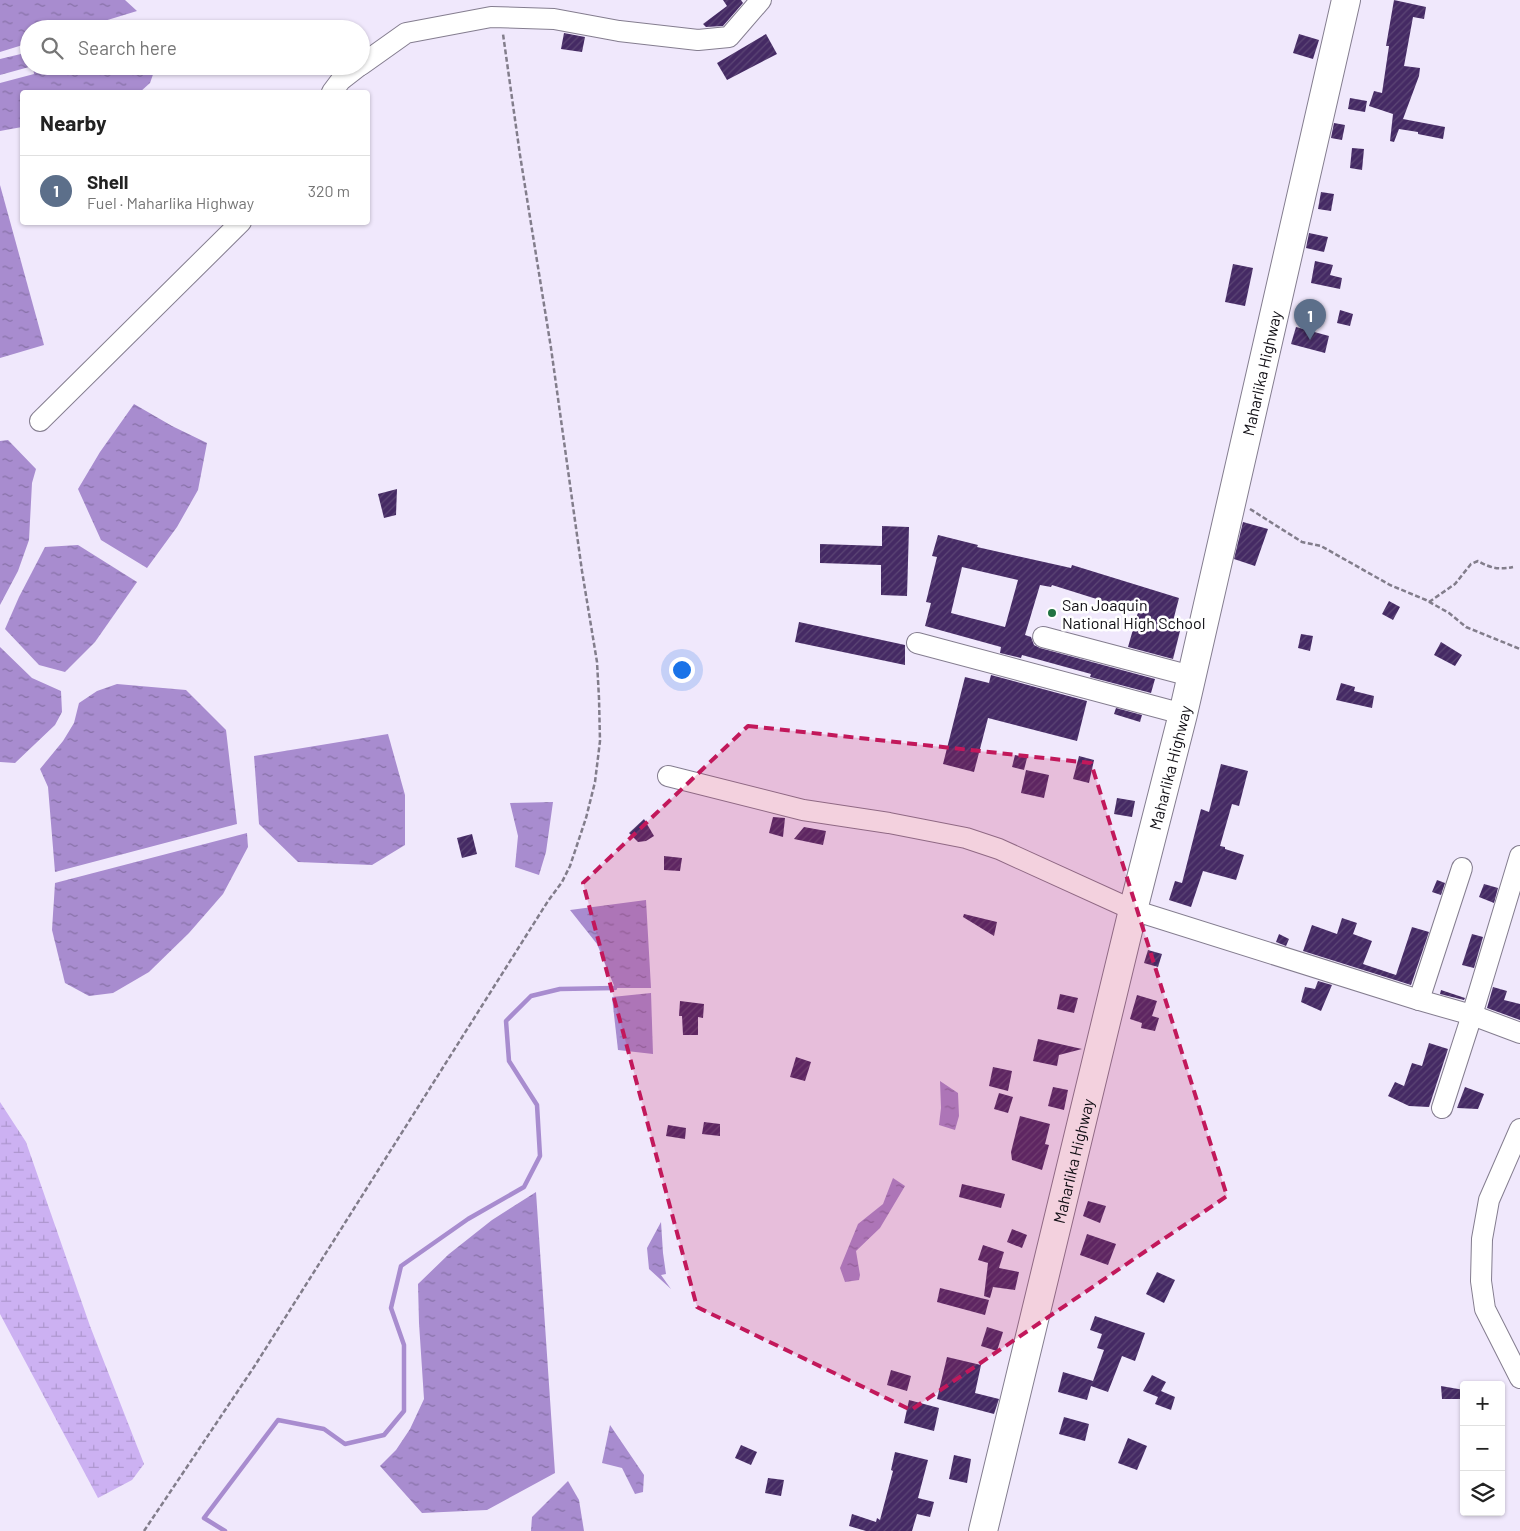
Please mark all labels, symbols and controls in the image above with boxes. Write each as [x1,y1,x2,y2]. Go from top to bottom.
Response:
search box [20,20,370,75]
icon: search [38,34,66,62]
text: Search here [78,36,177,59]
text: Nearby [40,110,106,135]
text: Shell [87,170,128,193]
text: 1 [53,181,59,200]
text: 320 m [308,181,350,200]
text: Fuel · Maharlika Highway [87,193,254,212]
pin: 1 [1294,299,1326,340]
street label: Maharlika Highway [1237,308,1284,437]
place label: San Joaquin National High School [1062,595,1205,632]
marker: San Joaquin National High School [1046,607,1058,619]
your location [669,657,695,683]
street label: Maharlika Highway [1144,703,1194,832]
street label: Maharlika Highway [1048,1096,1097,1225]
map controls [1460,1381,1505,1516]
button: + [1460,1381,1505,1426]
button: − [1460,1426,1505,1471]
button: layers [1460,1471,1505,1516]

